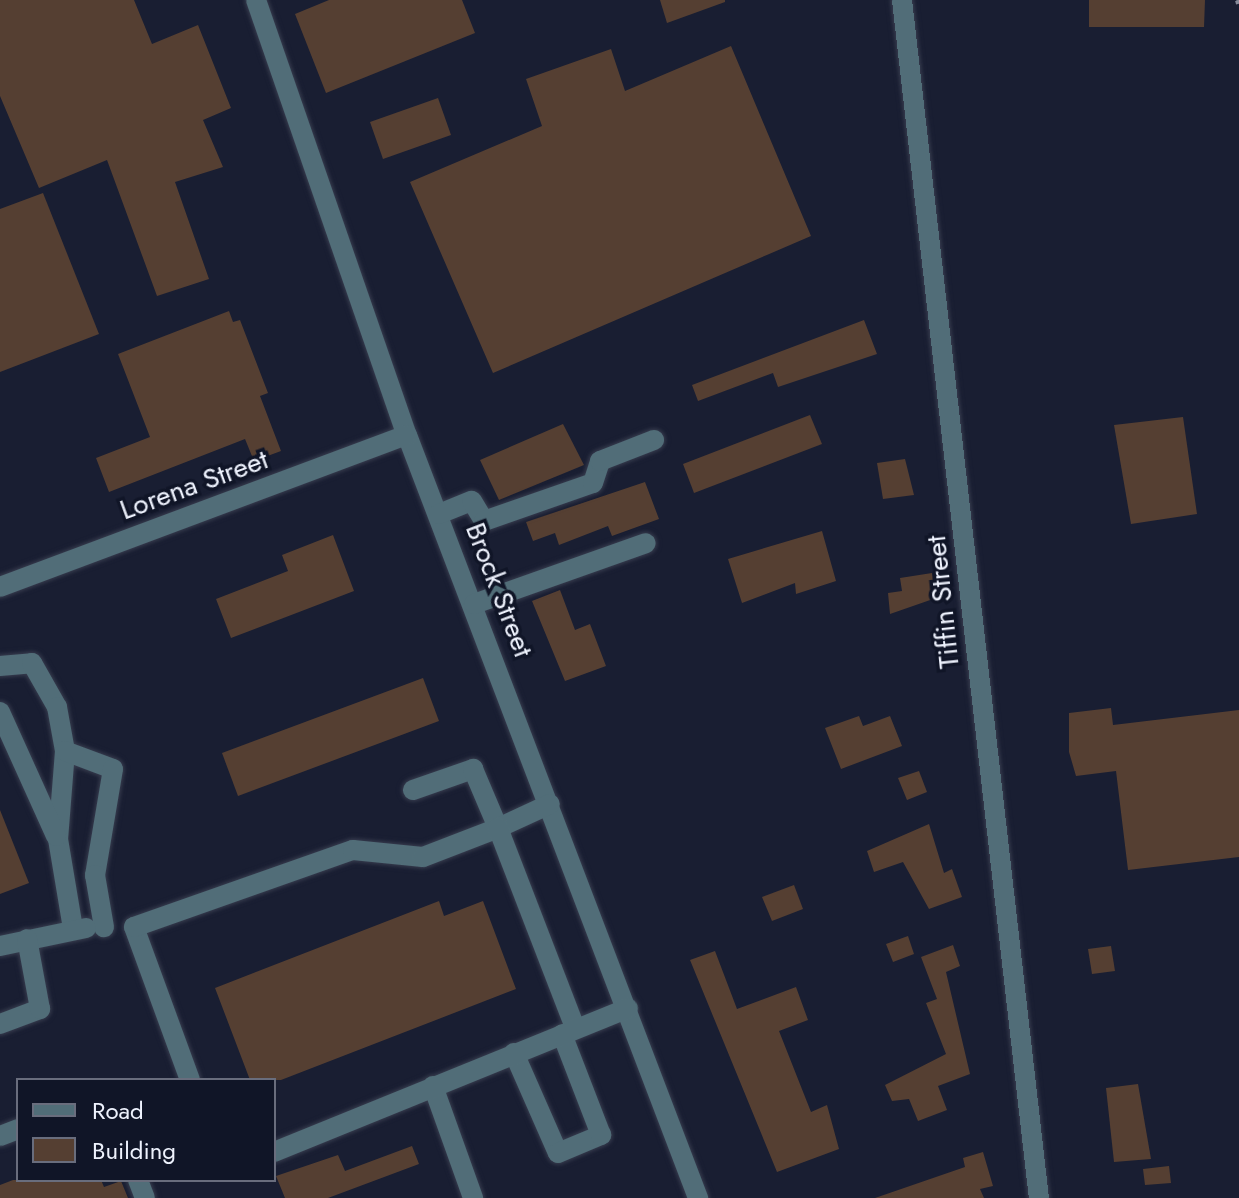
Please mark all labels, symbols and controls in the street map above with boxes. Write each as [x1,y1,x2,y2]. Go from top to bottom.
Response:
street label: Lorena Street [115,443,273,527]
street label: Brock Street [458,518,540,662]
street label: Tiffin Street [919,534,967,670]
legend [16,1078,276,1182]
text: Road [92,1093,144,1128]
text: Building [92,1133,176,1168]

